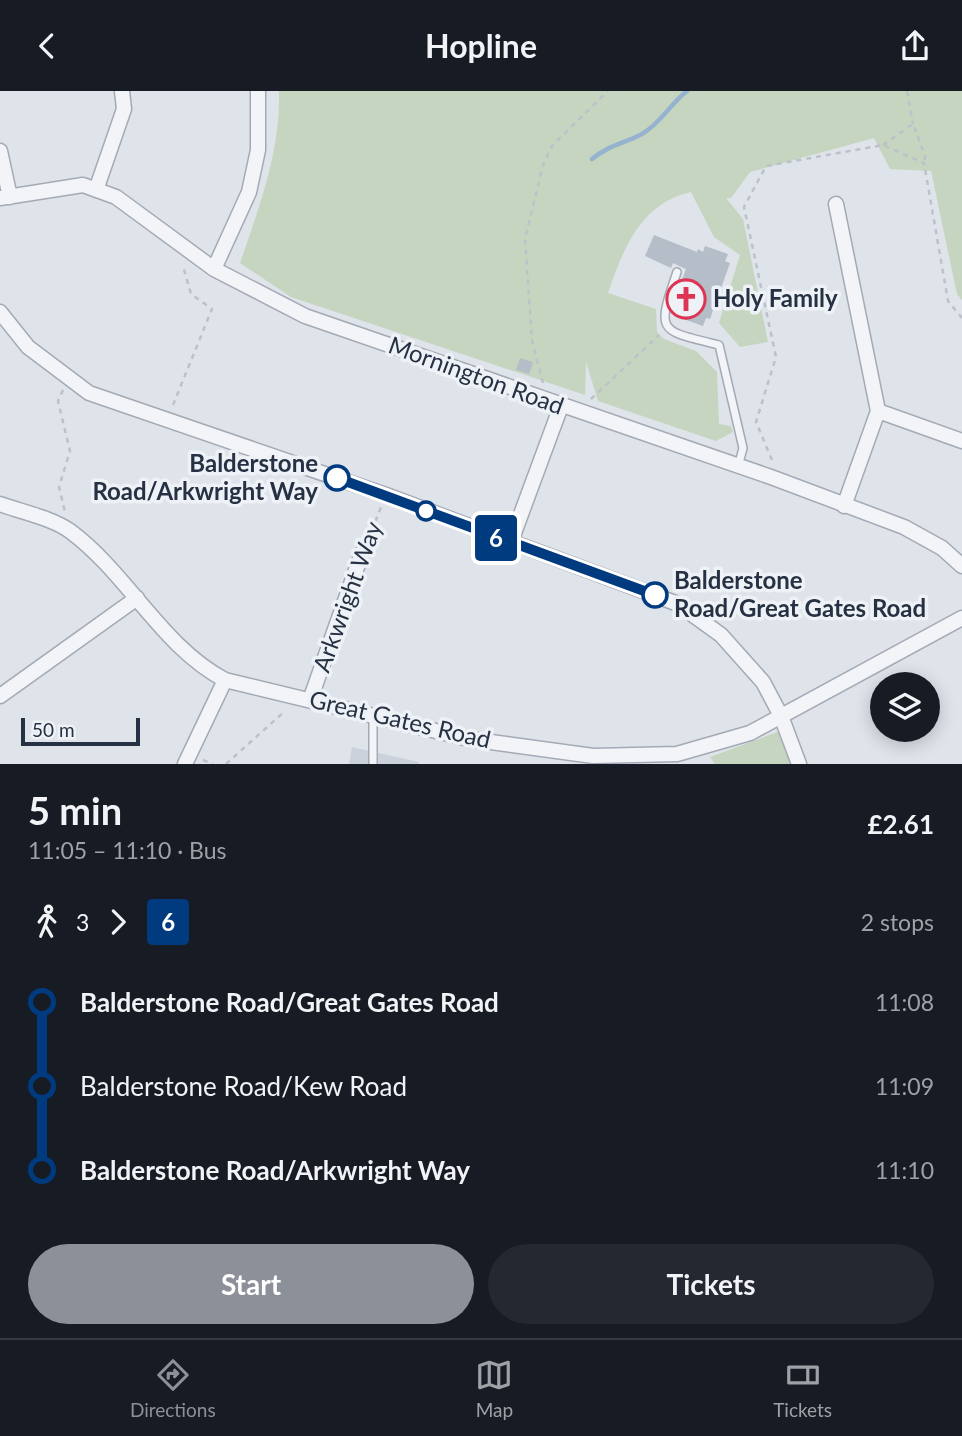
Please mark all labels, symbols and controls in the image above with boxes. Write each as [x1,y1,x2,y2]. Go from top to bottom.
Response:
text: Hopline [425,26,537,65]
icon: back [28,27,66,65]
icon: share [896,27,934,65]
church icon: Holy Family [665,278,707,320]
place label: Holy Family [713,283,838,312]
street label: Mornington Road [385,329,568,420]
place label: Balderstone Road/Arkwright Way [92,448,318,505]
marker: Balderstone Road/Arkwright Way [324,465,350,491]
unlabelled marker [416,501,436,521]
line badge: 6 [473,515,519,561]
street label: Arkwright Way [306,517,387,676]
text: 6 [489,523,503,552]
place label: Balderstone Road/Great Gates Road [674,565,926,622]
marker: Balderstone Road/Great Gates Road [642,582,668,608]
map controls [870,672,940,742]
button: layers [870,672,940,742]
street label: Great Gates Road [307,684,494,753]
scale bar [21,715,140,747]
text: 50 m [32,718,75,741]
text: 5 min [28,787,122,833]
text: £2.61 [868,808,934,840]
text: 11:05 – 11:10 · Bus [28,836,227,864]
icon: walk [28,903,66,941]
icon: forward [99,903,137,941]
text: 6 [161,907,175,936]
text: 3 [76,908,89,936]
text: 2 stops [861,908,934,936]
text: Balderstone Road/Great Gates Road [80,986,499,1018]
text: 11:08 [875,988,934,1016]
text: Balderstone Road/Kew Road [80,1070,407,1102]
text: 11:09 [875,1072,934,1100]
text: Balderstone Road/Arkwright Way [80,1154,470,1186]
text: 11:10 [875,1156,934,1184]
button: Start [28,1244,474,1324]
button: Tickets [488,1244,934,1324]
tab: Directions [130,1356,216,1421]
tab: Map [475,1356,513,1421]
tab: Tickets [773,1356,832,1421]

